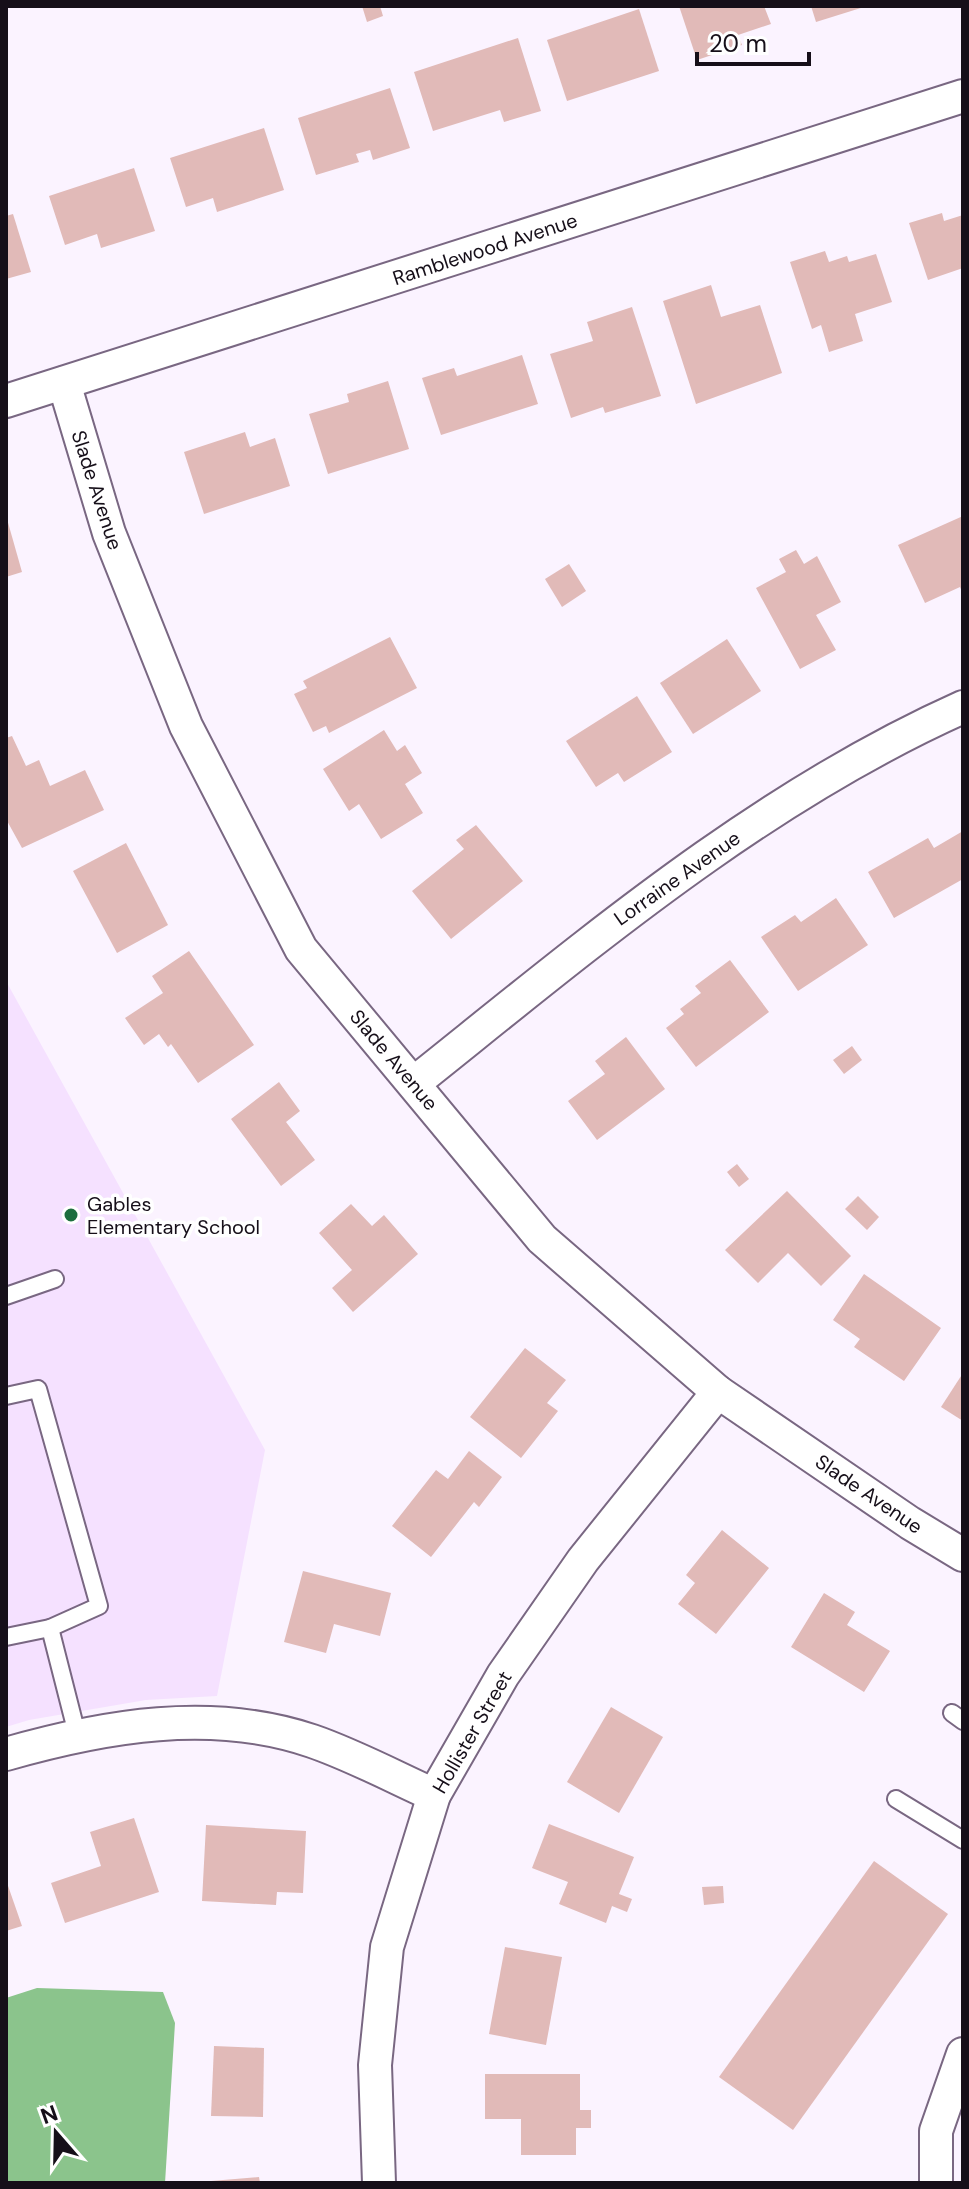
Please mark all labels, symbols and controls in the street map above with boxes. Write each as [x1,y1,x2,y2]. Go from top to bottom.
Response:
scale bar [697,16,809,66]
text: 20 m [709,28,767,59]
street label: Ramblewood Avenue [389,207,581,291]
street label: Slade Avenue [65,427,129,553]
street label: Lorraine Avenue [609,825,745,931]
street label: Slade Avenue [344,1004,444,1116]
place label: Gables Elementary School [87,1191,260,1240]
marker: Gables Elementary School [62,1206,80,1224]
street label: Slade Avenue [810,1449,928,1539]
street label: Hollister Street [426,1666,518,1798]
north arrow [16,2093,96,2173]
text: N [37,2098,62,2131]

